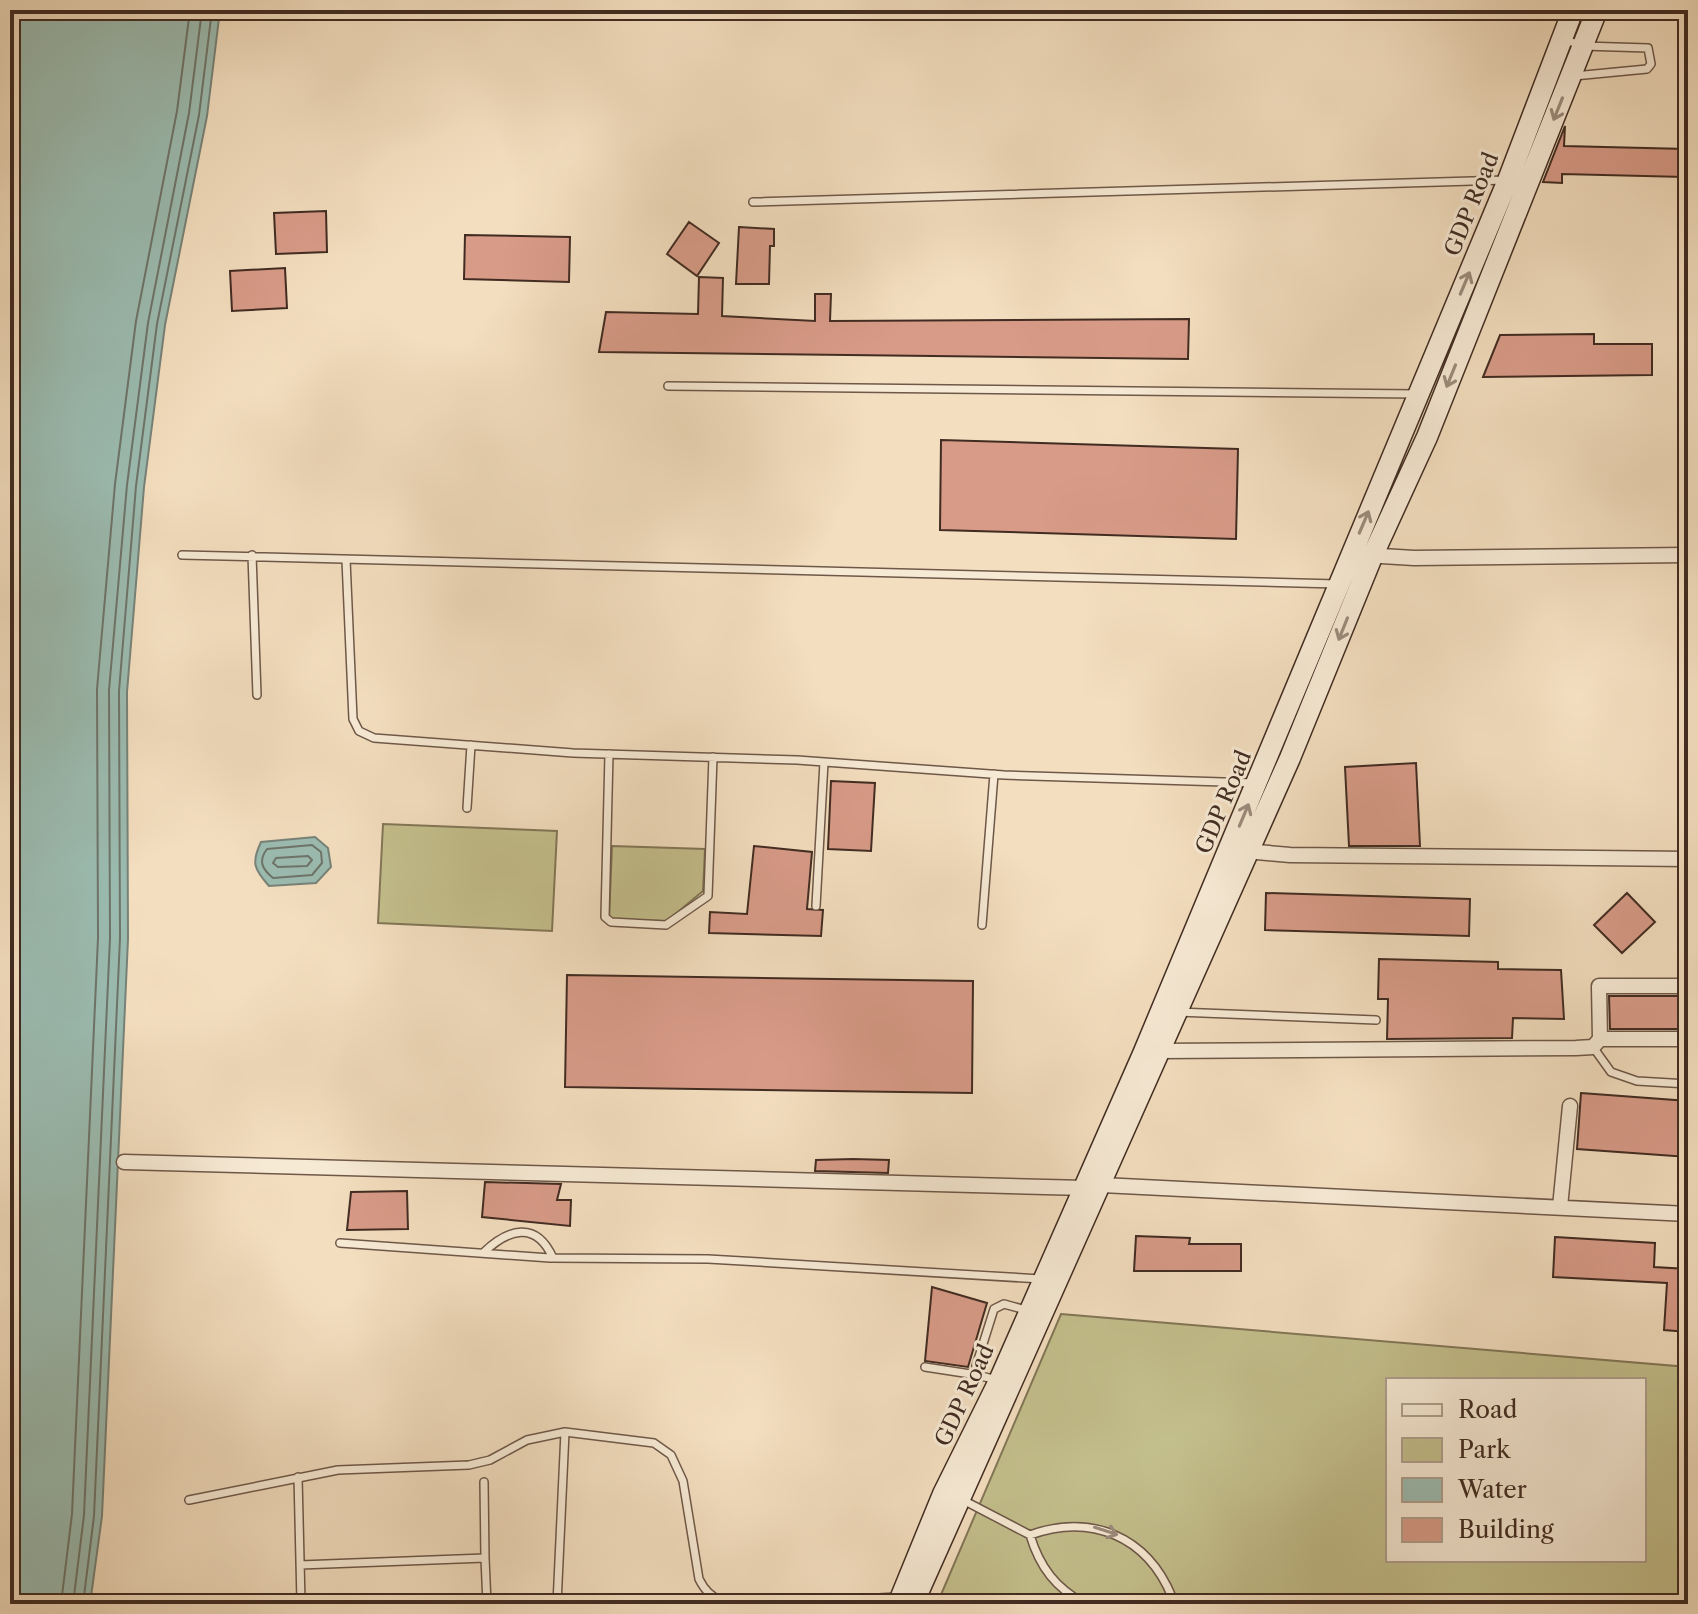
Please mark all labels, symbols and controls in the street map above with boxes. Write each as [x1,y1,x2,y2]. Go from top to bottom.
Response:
one-way arrow [1550,96,1564,121]
street label: GDP Road [1438,148,1505,260]
one-way arrow [1458,271,1473,296]
one-way arrow [1443,363,1457,388]
one-way arrow [1357,510,1372,535]
one-way arrow [1334,616,1349,641]
street label: GDP Road [1190,746,1257,858]
one-way arrow [1237,803,1252,828]
street label: GDP Road [929,1340,1000,1451]
legend [1386,1378,1646,1562]
text: Road [1458,1395,1518,1424]
text: Park [1458,1435,1511,1464]
text: Water [1457,1475,1527,1504]
text: Building [1458,1515,1554,1544]
one-way arrow [1093,1525,1118,1539]

